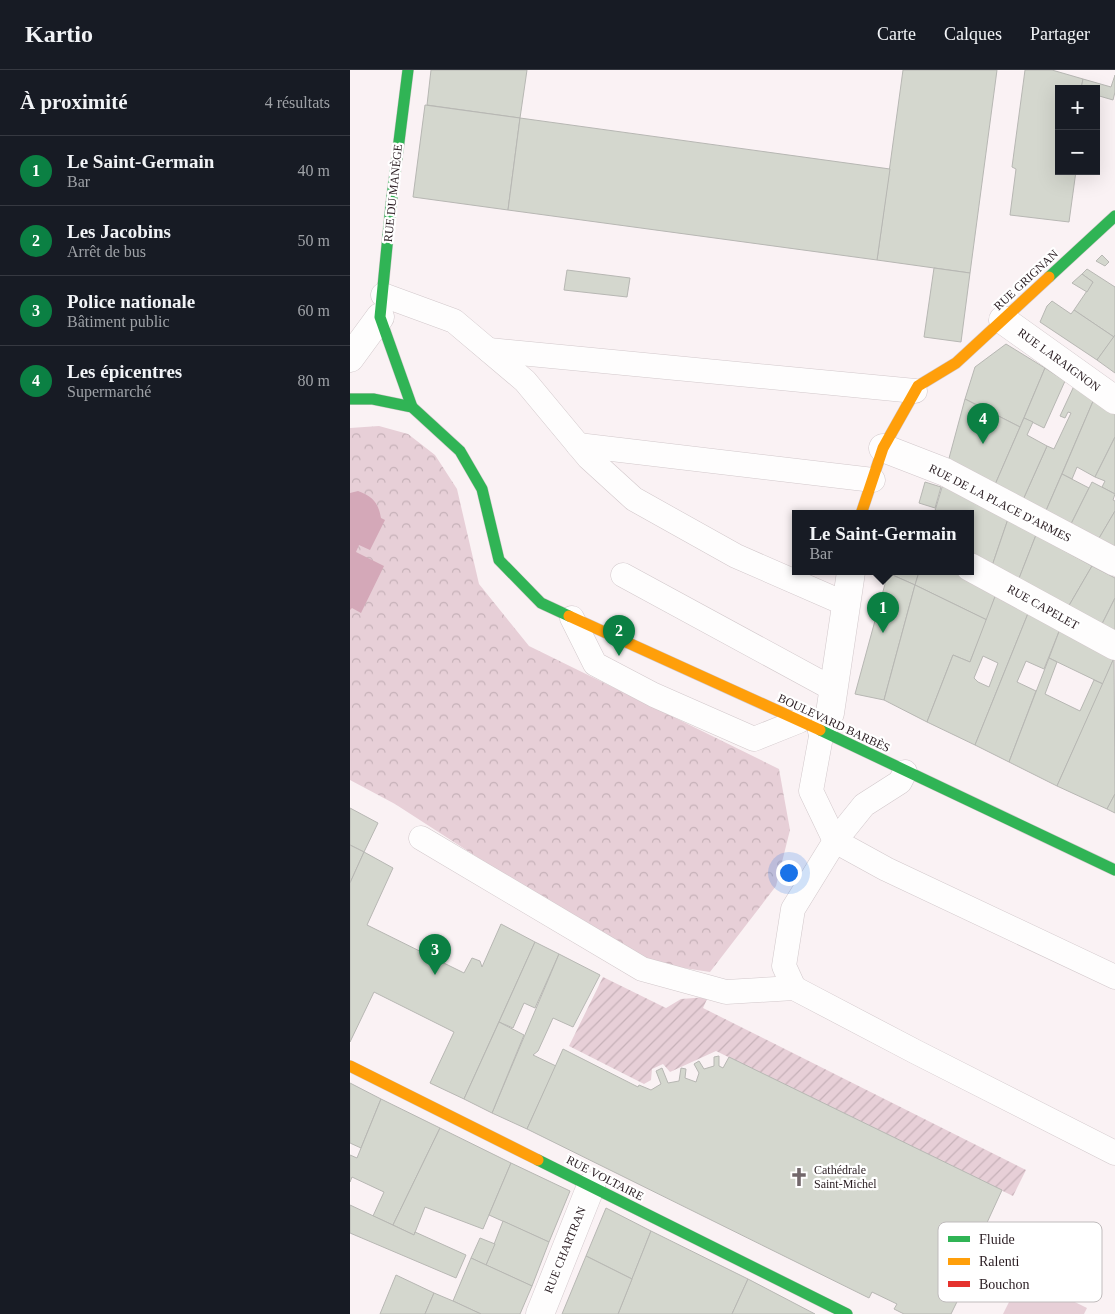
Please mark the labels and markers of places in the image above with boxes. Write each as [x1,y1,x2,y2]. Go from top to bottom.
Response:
pin: 4 [967,403,999,444]
pin: 1 [867,592,899,633]
pin: 2 [603,615,635,656]
pin: 3 [419,934,451,975]
place label: Cathédrale Saint-Michel [814,1163,877,1191]
church icon: Cathédrale Saint-Michel [788,1166,810,1188]

